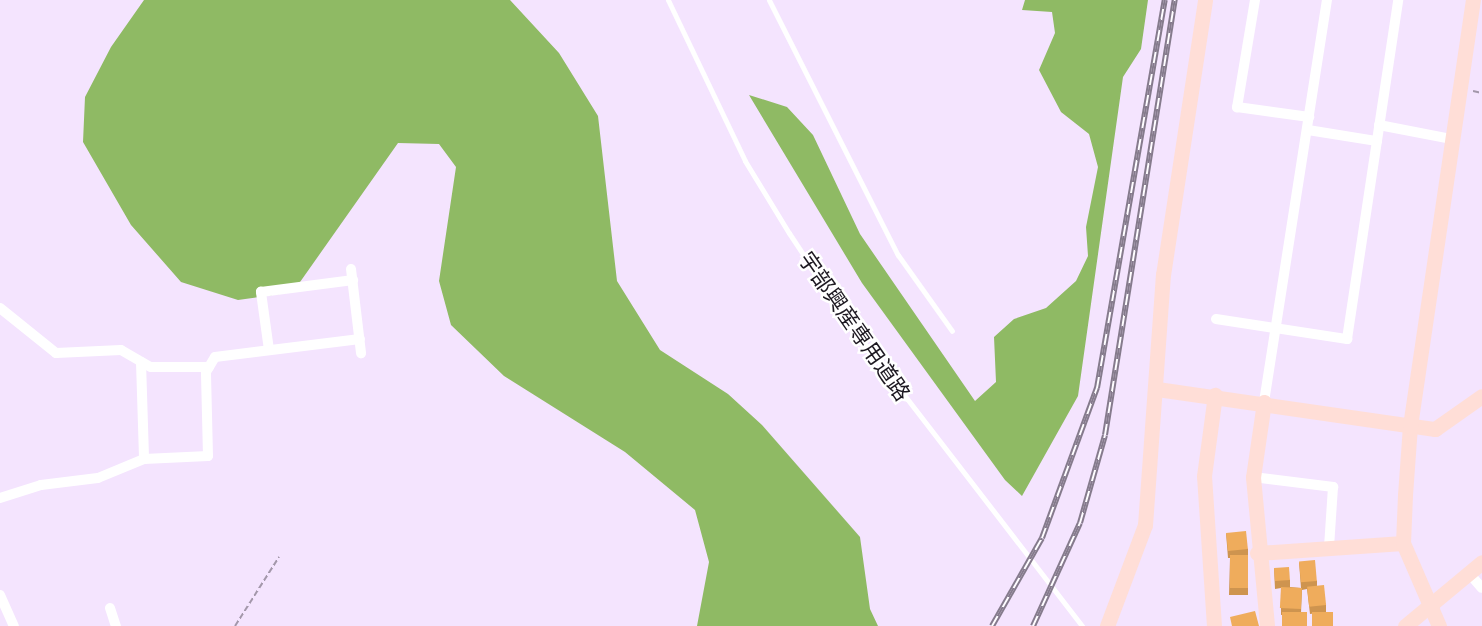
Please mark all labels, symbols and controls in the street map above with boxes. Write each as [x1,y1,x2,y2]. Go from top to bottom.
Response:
street label: 宇部興産専用道路 [794,246,916,406]

